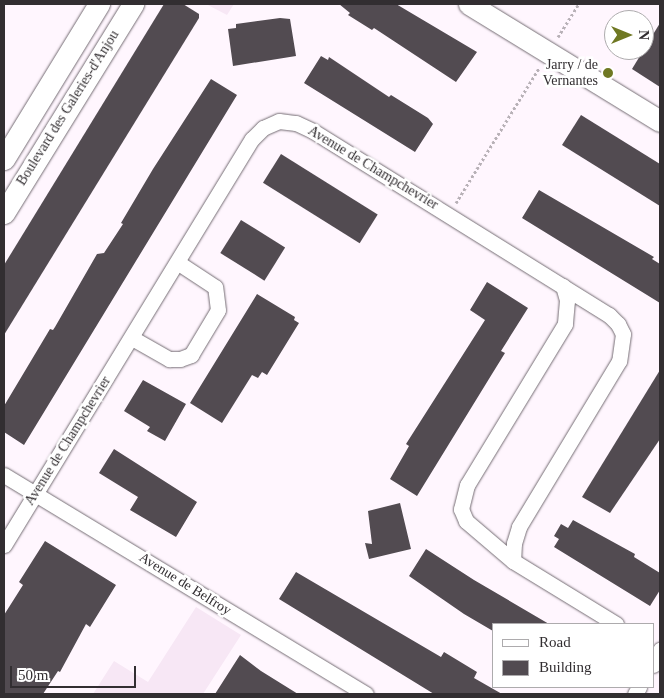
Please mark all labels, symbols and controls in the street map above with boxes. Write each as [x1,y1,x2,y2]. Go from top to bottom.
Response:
north arrow [604,10,654,60]
street label: Boulevard des Galeries-d'Anjou [13,27,123,189]
text: N [636,30,651,40]
place label: Jarry / de Vernantes [543,57,598,90]
marker: Jarry / de Vernantes [602,67,614,79]
street label: Avenue de Champchevrier [305,122,441,214]
street label: Avenue de Champchevrier [21,373,115,509]
street label: Avenue de Belfroy [136,549,234,619]
legend [492,623,654,688]
text: Road [539,634,571,650]
scale bar [12,656,139,688]
text: Building [539,659,592,675]
text: 50 m [18,667,48,683]

